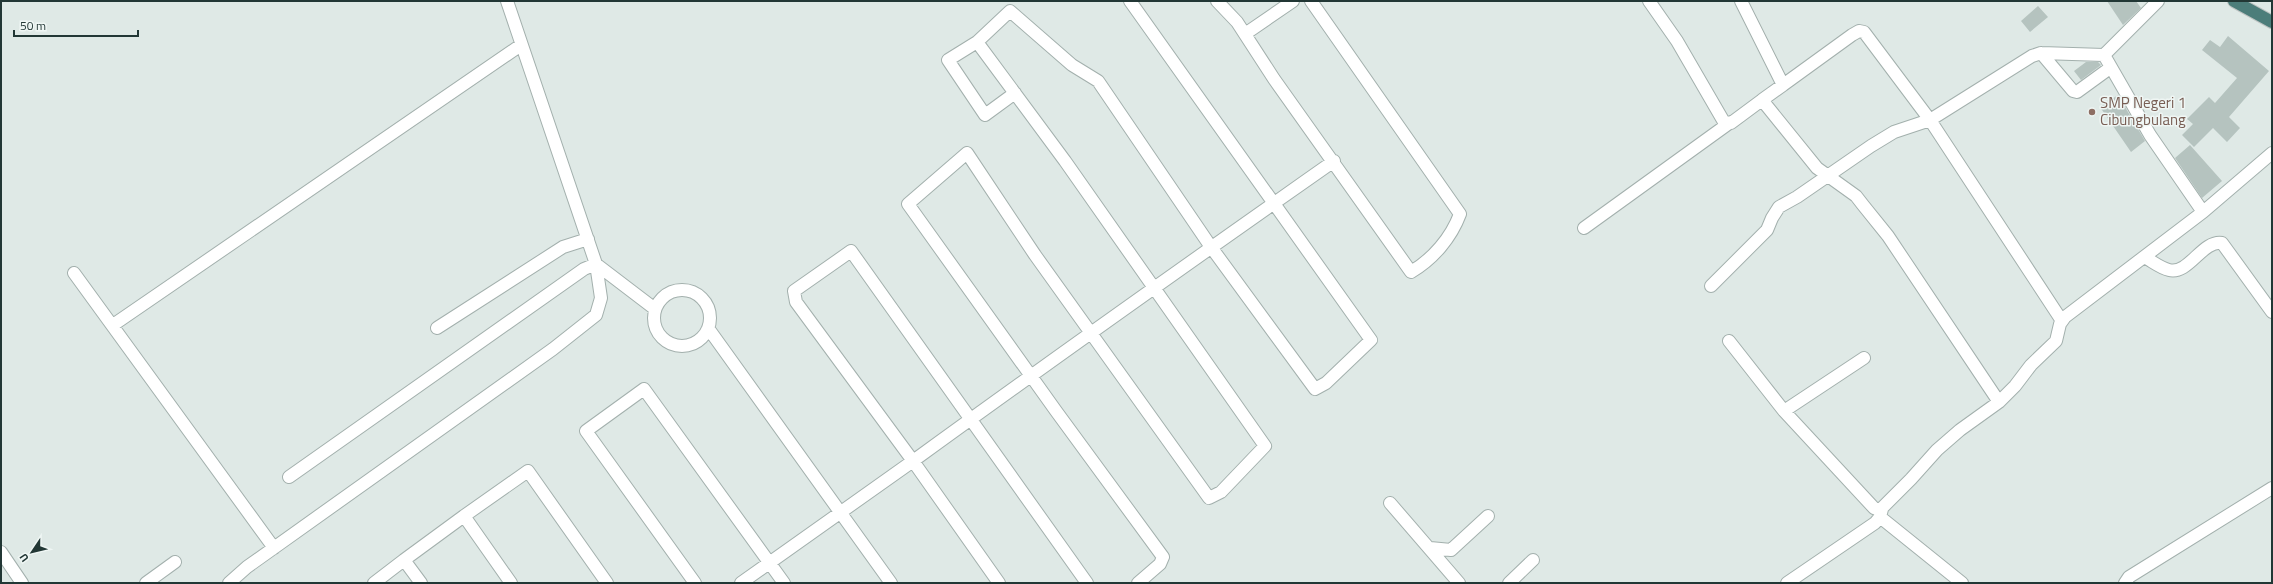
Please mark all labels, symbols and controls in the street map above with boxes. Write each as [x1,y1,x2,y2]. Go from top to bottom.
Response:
scale bar [14,12,138,38]
text: 50 m [20,16,46,35]
place label: SMP Negeri 1 Cibungbulang [2100,91,2186,131]
marker: SMP Negeri 1 Cibungbulang [2087,107,2097,117]
north arrow [12,532,52,572]
text: U [15,550,32,565]

